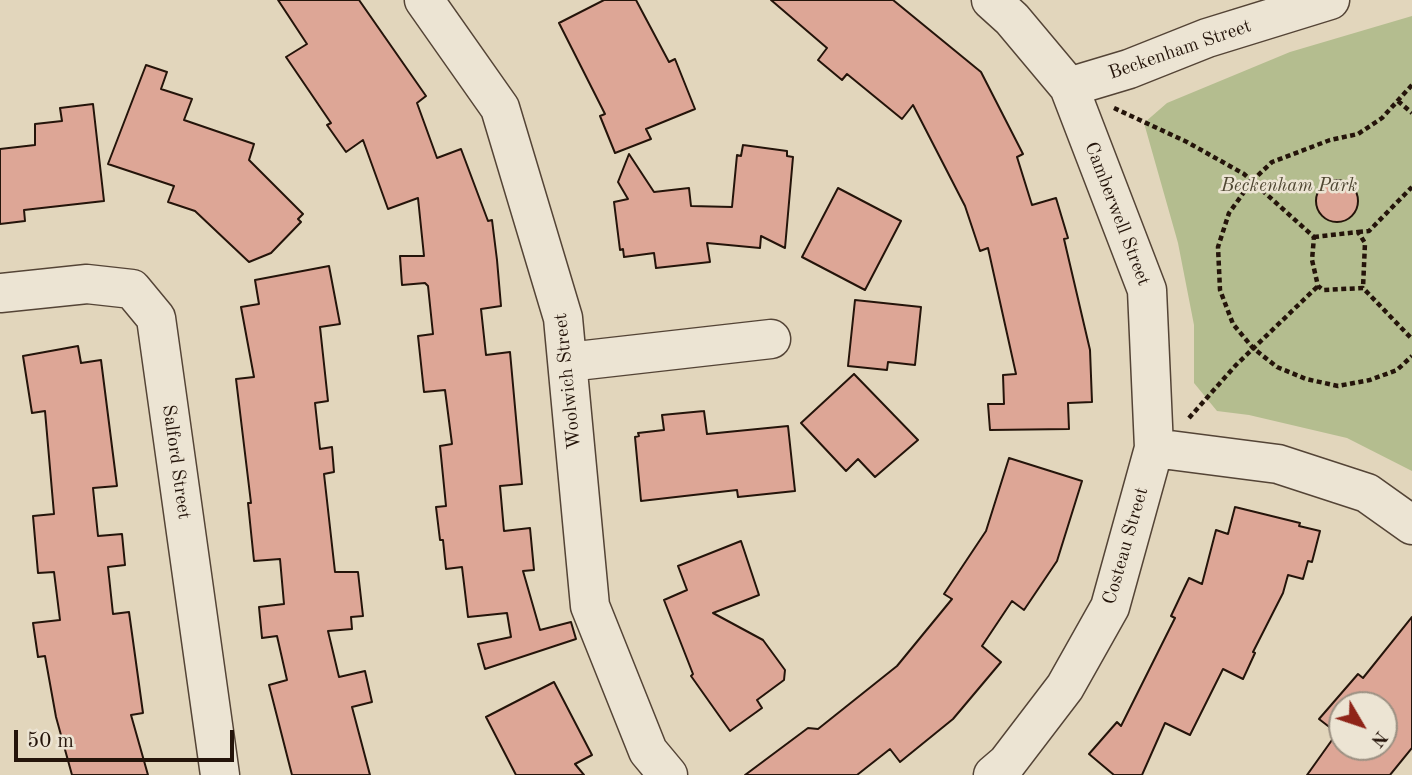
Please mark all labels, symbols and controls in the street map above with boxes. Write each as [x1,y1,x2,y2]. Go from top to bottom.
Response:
street label: Beckenham Street [1106,15,1254,85]
street label: Camberwell Street [1079,139,1155,289]
park label: Beckenham Park [1221,175,1357,197]
street label: Woolwich Street [550,312,586,450]
street label: Salford Street [157,403,195,521]
street label: Costeau Street [1098,485,1154,607]
north arrow [1328,691,1398,761]
scale bar [18,716,238,760]
text: N [1366,727,1390,750]
text: 50 m [27,731,74,752]

